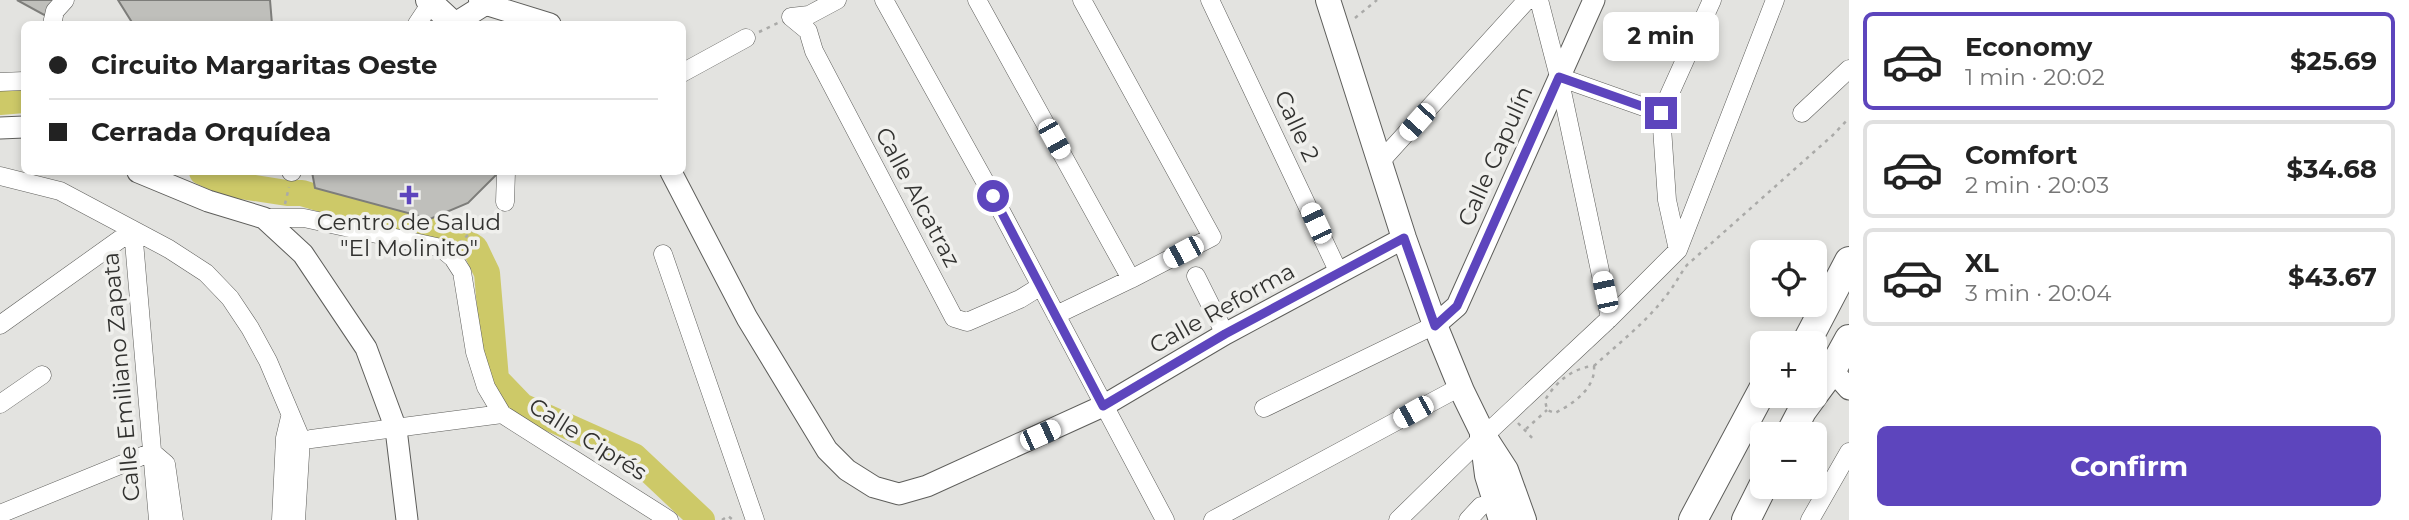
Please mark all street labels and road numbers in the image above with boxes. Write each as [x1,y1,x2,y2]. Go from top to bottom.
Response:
street label: Calle Capulín [1452,81,1538,231]
street label: Calle 2 [1268,86,1326,166]
street label: Calle Alcatraz [869,122,967,272]
street label: Calle Emiliano Zapata [96,251,146,503]
street label: Calle Reforma [1145,257,1299,359]
street label: Calle Ciprés [524,392,652,486]

